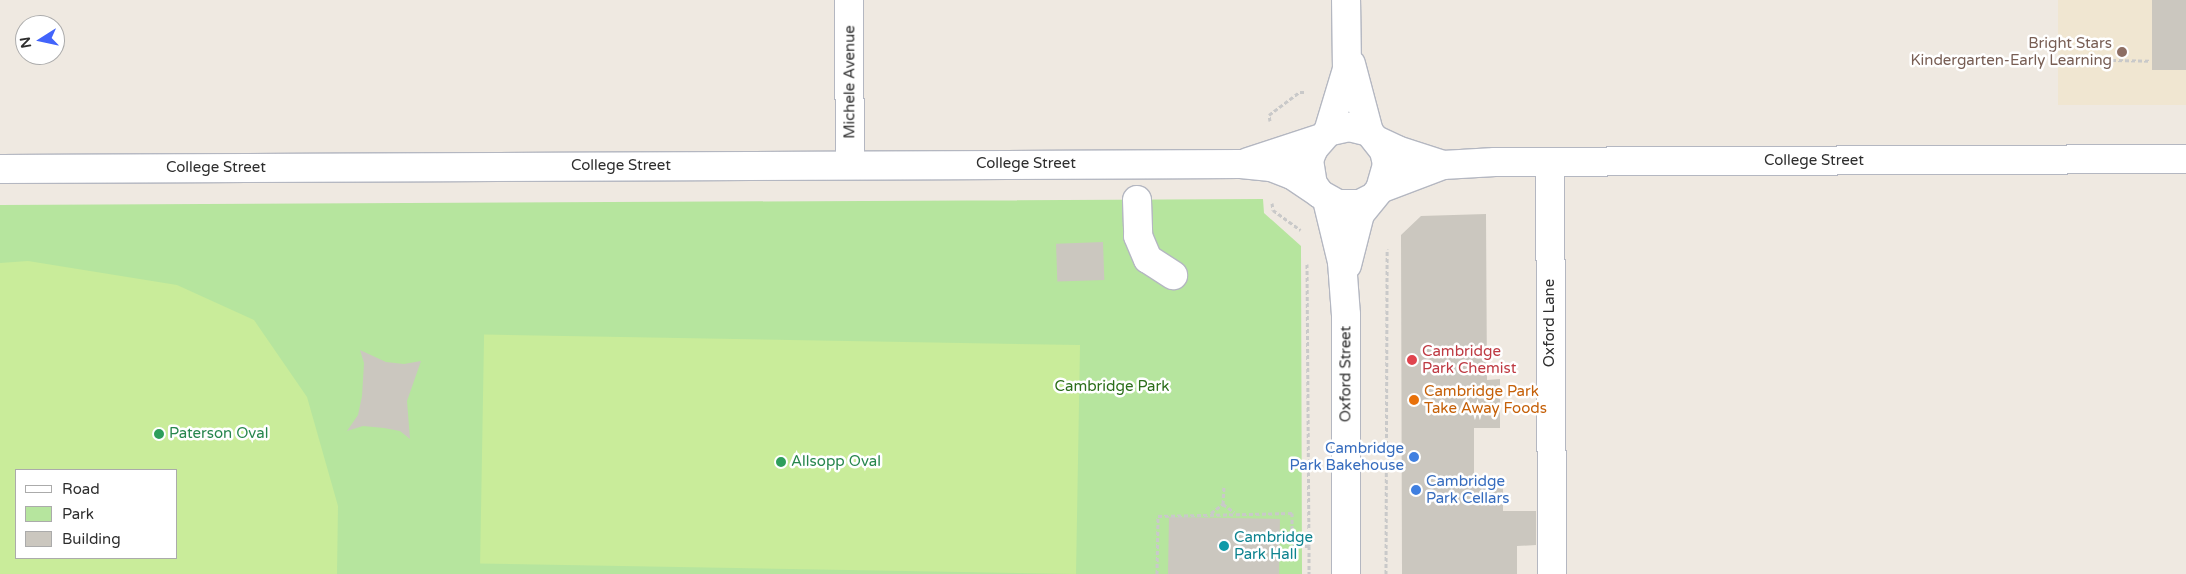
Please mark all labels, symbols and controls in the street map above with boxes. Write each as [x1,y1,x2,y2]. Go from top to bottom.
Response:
north arrow [15,15,65,65]
street label: Michele Avenue [841,25,859,139]
place label: Bright Stars Kindergarten-Early Learning [1910,34,2112,69]
text: N [16,36,35,50]
marker: Bright Stars Kindergarten-Early Learning [2116,46,2128,58]
street label: College Street [1764,152,1864,170]
street label: College Street [976,155,1076,173]
street label: College Street [571,157,671,175]
street label: College Street [166,159,266,177]
street label: Oxford Lane [1541,279,1559,367]
street label: Oxford Street [1337,326,1355,422]
place label: Cambridge Park Chemist [1422,342,1516,377]
marker: Cambridge Park Chemist [1406,354,1418,366]
park label: Cambridge Park [1055,378,1169,396]
place label: Cambridge Park Take Away Foods [1424,382,1547,417]
marker: Cambridge Park Take Away Foods [1408,394,1420,406]
place label: Paterson Oval [169,425,268,443]
marker: Paterson Oval [153,428,165,440]
place label: Cambridge Park Bakehouse [1290,439,1404,474]
marker: Cambridge Park Bakehouse [1408,451,1420,463]
place label: Allsopp Oval [791,453,881,471]
marker: Allsopp Oval [775,456,787,468]
legend [15,469,178,559]
place label: Cambridge Park Cellars [1426,472,1509,507]
text: Road [62,480,100,498]
marker: Cambridge Park Cellars [1410,484,1422,496]
text: Park [62,505,94,523]
place label: Cambridge Park Hall [1234,528,1313,563]
text: Building [62,530,121,548]
marker: Cambridge Park Hall [1218,540,1230,552]

